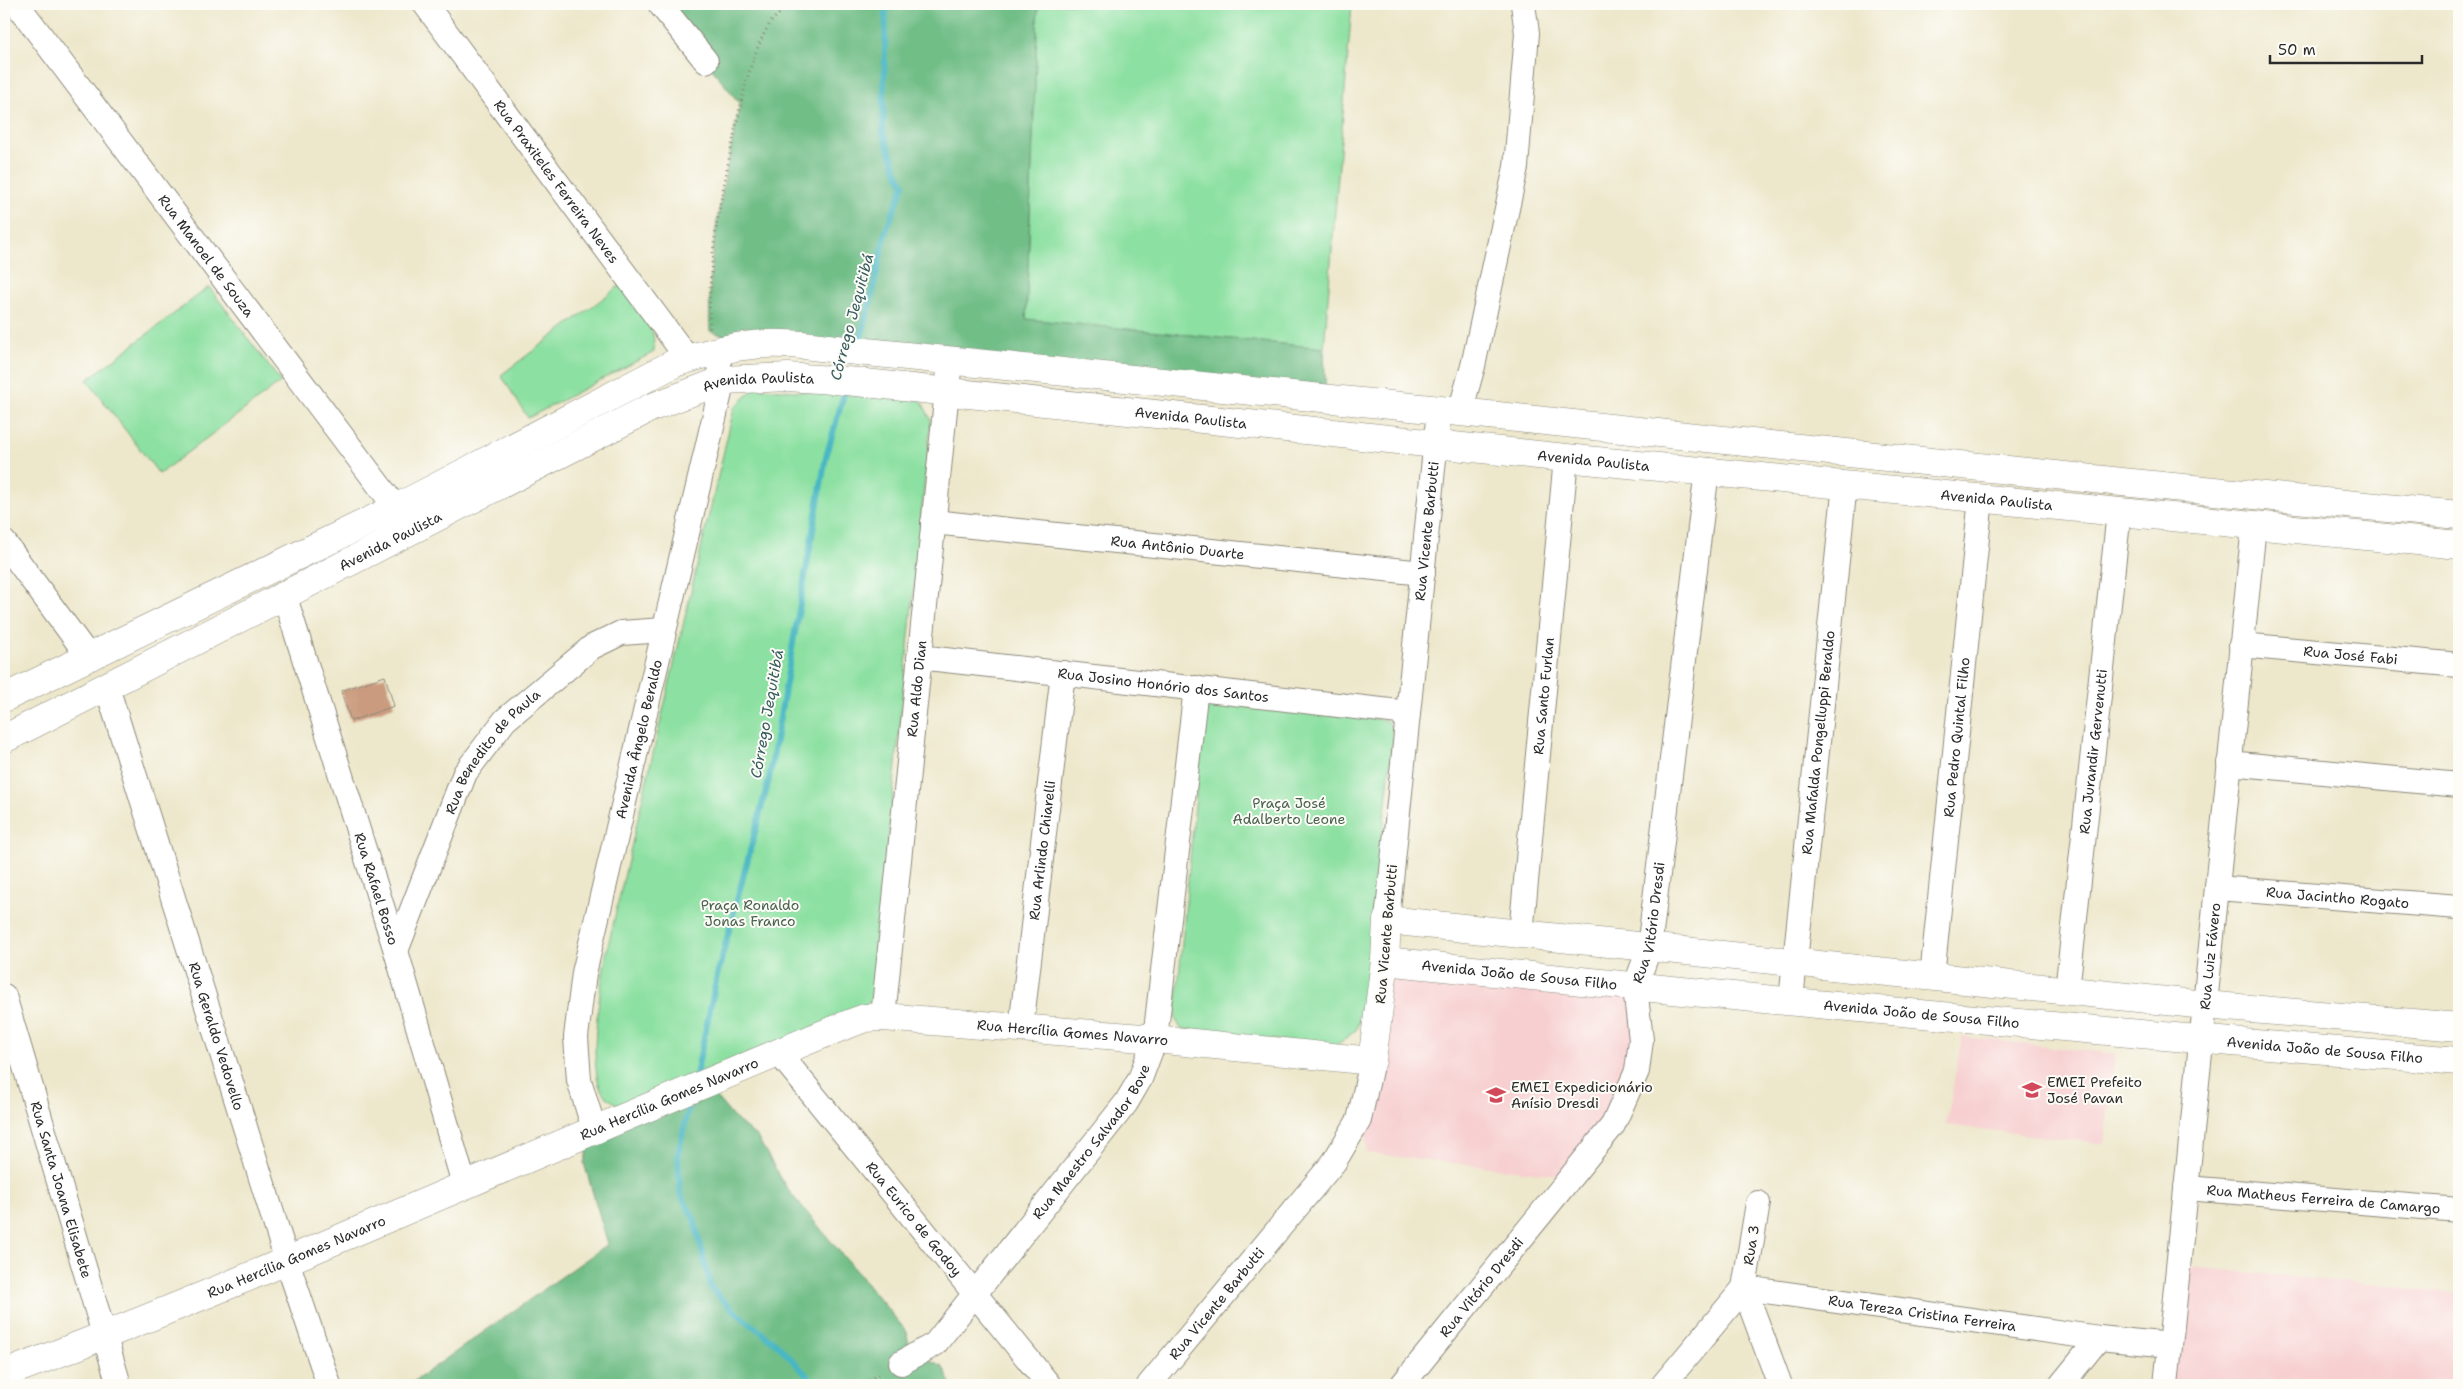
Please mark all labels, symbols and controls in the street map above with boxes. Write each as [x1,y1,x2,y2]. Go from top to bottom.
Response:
scale bar [2270,32,2423,64]
text: 50 m [2278,40,2316,60]
street label: Rua Praxiteles Ferreira Neves [490,96,623,267]
street label: Rua Manoel de Souza [154,191,258,321]
water label: Córrego Jequitibá [825,251,879,383]
street label: Avenida Paulista [700,368,815,396]
street label: Avenida Paulista [1134,403,1248,433]
street label: Avenida Paulista [1536,446,1651,475]
street label: Rua Vicente Barbutti [1411,460,1443,602]
street label: Avenida Paulista [1940,486,2054,514]
street label: Avenida Paulista [336,507,445,575]
street label: Rua Antônio Duarte [1110,532,1246,563]
street label: Rua Mafalda Pongelluppi Beraldo [1797,629,1839,855]
street label: Rua Santo Furlan [1529,636,1558,755]
street label: Rua Aldo Dian [903,639,930,738]
street label: Rua José Fabi [2303,642,2399,668]
water label: Córrego Jequitibá [746,648,788,780]
street label: Rua Pedro Quintal Filho [1939,656,1974,818]
street label: Avenida Ângelo Beraldo [611,658,666,821]
street label: Rua Josino Honório dos Santos [1057,664,1270,706]
street label: Rua Jurandir Gervenutti [2075,668,2111,835]
street label: Rua Benedito de Paula [441,685,544,817]
street label: Rua Arlindo Chiarelli [1025,779,1059,921]
park label: Praça José Adalberto Leone [1232,794,1346,828]
street label: Rua Rafael Bosso [350,830,403,947]
street label: Rua Vitório Dresdi [1628,861,1668,986]
street label: Rua Vicente Barbutti [1371,863,1401,1005]
street label: Rua Jacintho Rogato [2266,883,2410,912]
park label: Praça Ronaldo Jonas Franco [701,896,799,930]
street label: Rua Luiz Fávero [2195,902,2224,1011]
street label: Avenida João de Sousa Filho [1421,956,1618,994]
street label: Rua Geraldo Vedovello [185,960,248,1113]
street label: Avenida João de Sousa Filho [1823,996,2020,1032]
street label: Rua Hercília Gomes Navarro [976,1016,1169,1049]
street label: Avenida João de Sousa Filho [2226,1033,2424,1067]
street label: Rua Hercília Gomes Navarro [577,1053,761,1144]
street label: Rua Maestro Salvador Bove [1028,1062,1154,1223]
place label: EMEI Prefeito José Pavan [2047,1073,2142,1107]
place label: EMEI Expedicionário Anísio Dresdi [1511,1078,1653,1112]
school or university icon: EMEI Prefeito José Pavan [2021,1079,2043,1101]
school or university icon: EMEI Expedicionário Anísio Dresdi [1485,1084,1507,1106]
street label: Rua Santa Joana Elisabete [27,1099,96,1280]
street label: Rua Eurico de Godoy [862,1158,966,1280]
street label: Rua Matheus Ferreira de Camargo [2206,1181,2441,1217]
street label: Rua Hercília Gomes Navarro [204,1211,388,1302]
street label: Rua 3 [1739,1224,1763,1266]
street label: Rua Vitório Dresdi [1436,1234,1527,1341]
street label: Rua Vicente Barbutti [1165,1244,1268,1363]
street label: Rua Tereza Cristina Ferreira [1827,1291,2018,1335]

